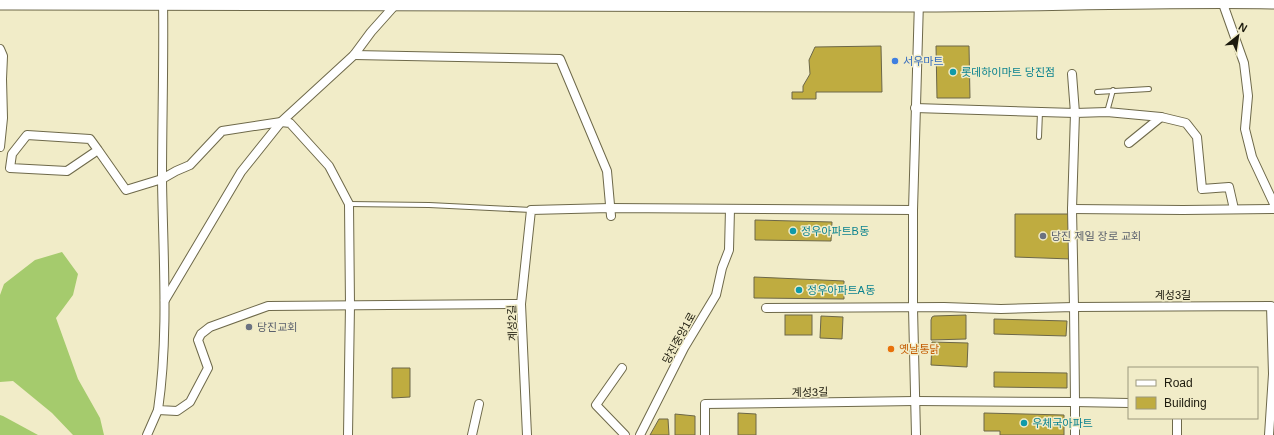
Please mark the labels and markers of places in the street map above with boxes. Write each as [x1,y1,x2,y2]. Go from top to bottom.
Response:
place label: 서우마트 [903,55,943,67]
marker: 서우마트 [890,56,900,66]
place label: 롯데하이마트 당진점 [961,66,1055,78]
marker: 롯데하이마트 당진점 [948,67,958,77]
place label: 정우아파트B동 [801,225,869,237]
marker: 정우아파트B동 [788,226,798,236]
place label: 당진 제일 장로 교회 [1051,230,1141,242]
marker: 당진 제일 장로 교회 [1038,231,1048,241]
place label: 정우아파트A동 [807,284,875,296]
marker: 정우아파트A동 [794,285,804,295]
place label: 당진교회 [257,321,297,333]
marker: 당진교회 [244,322,254,332]
place label: 옛날통닭 [899,343,939,355]
marker: 옛날통닭 [886,344,896,354]
place label: 우체국아파트 [1032,417,1093,429]
marker: 우체국아파트 [1019,418,1029,428]

